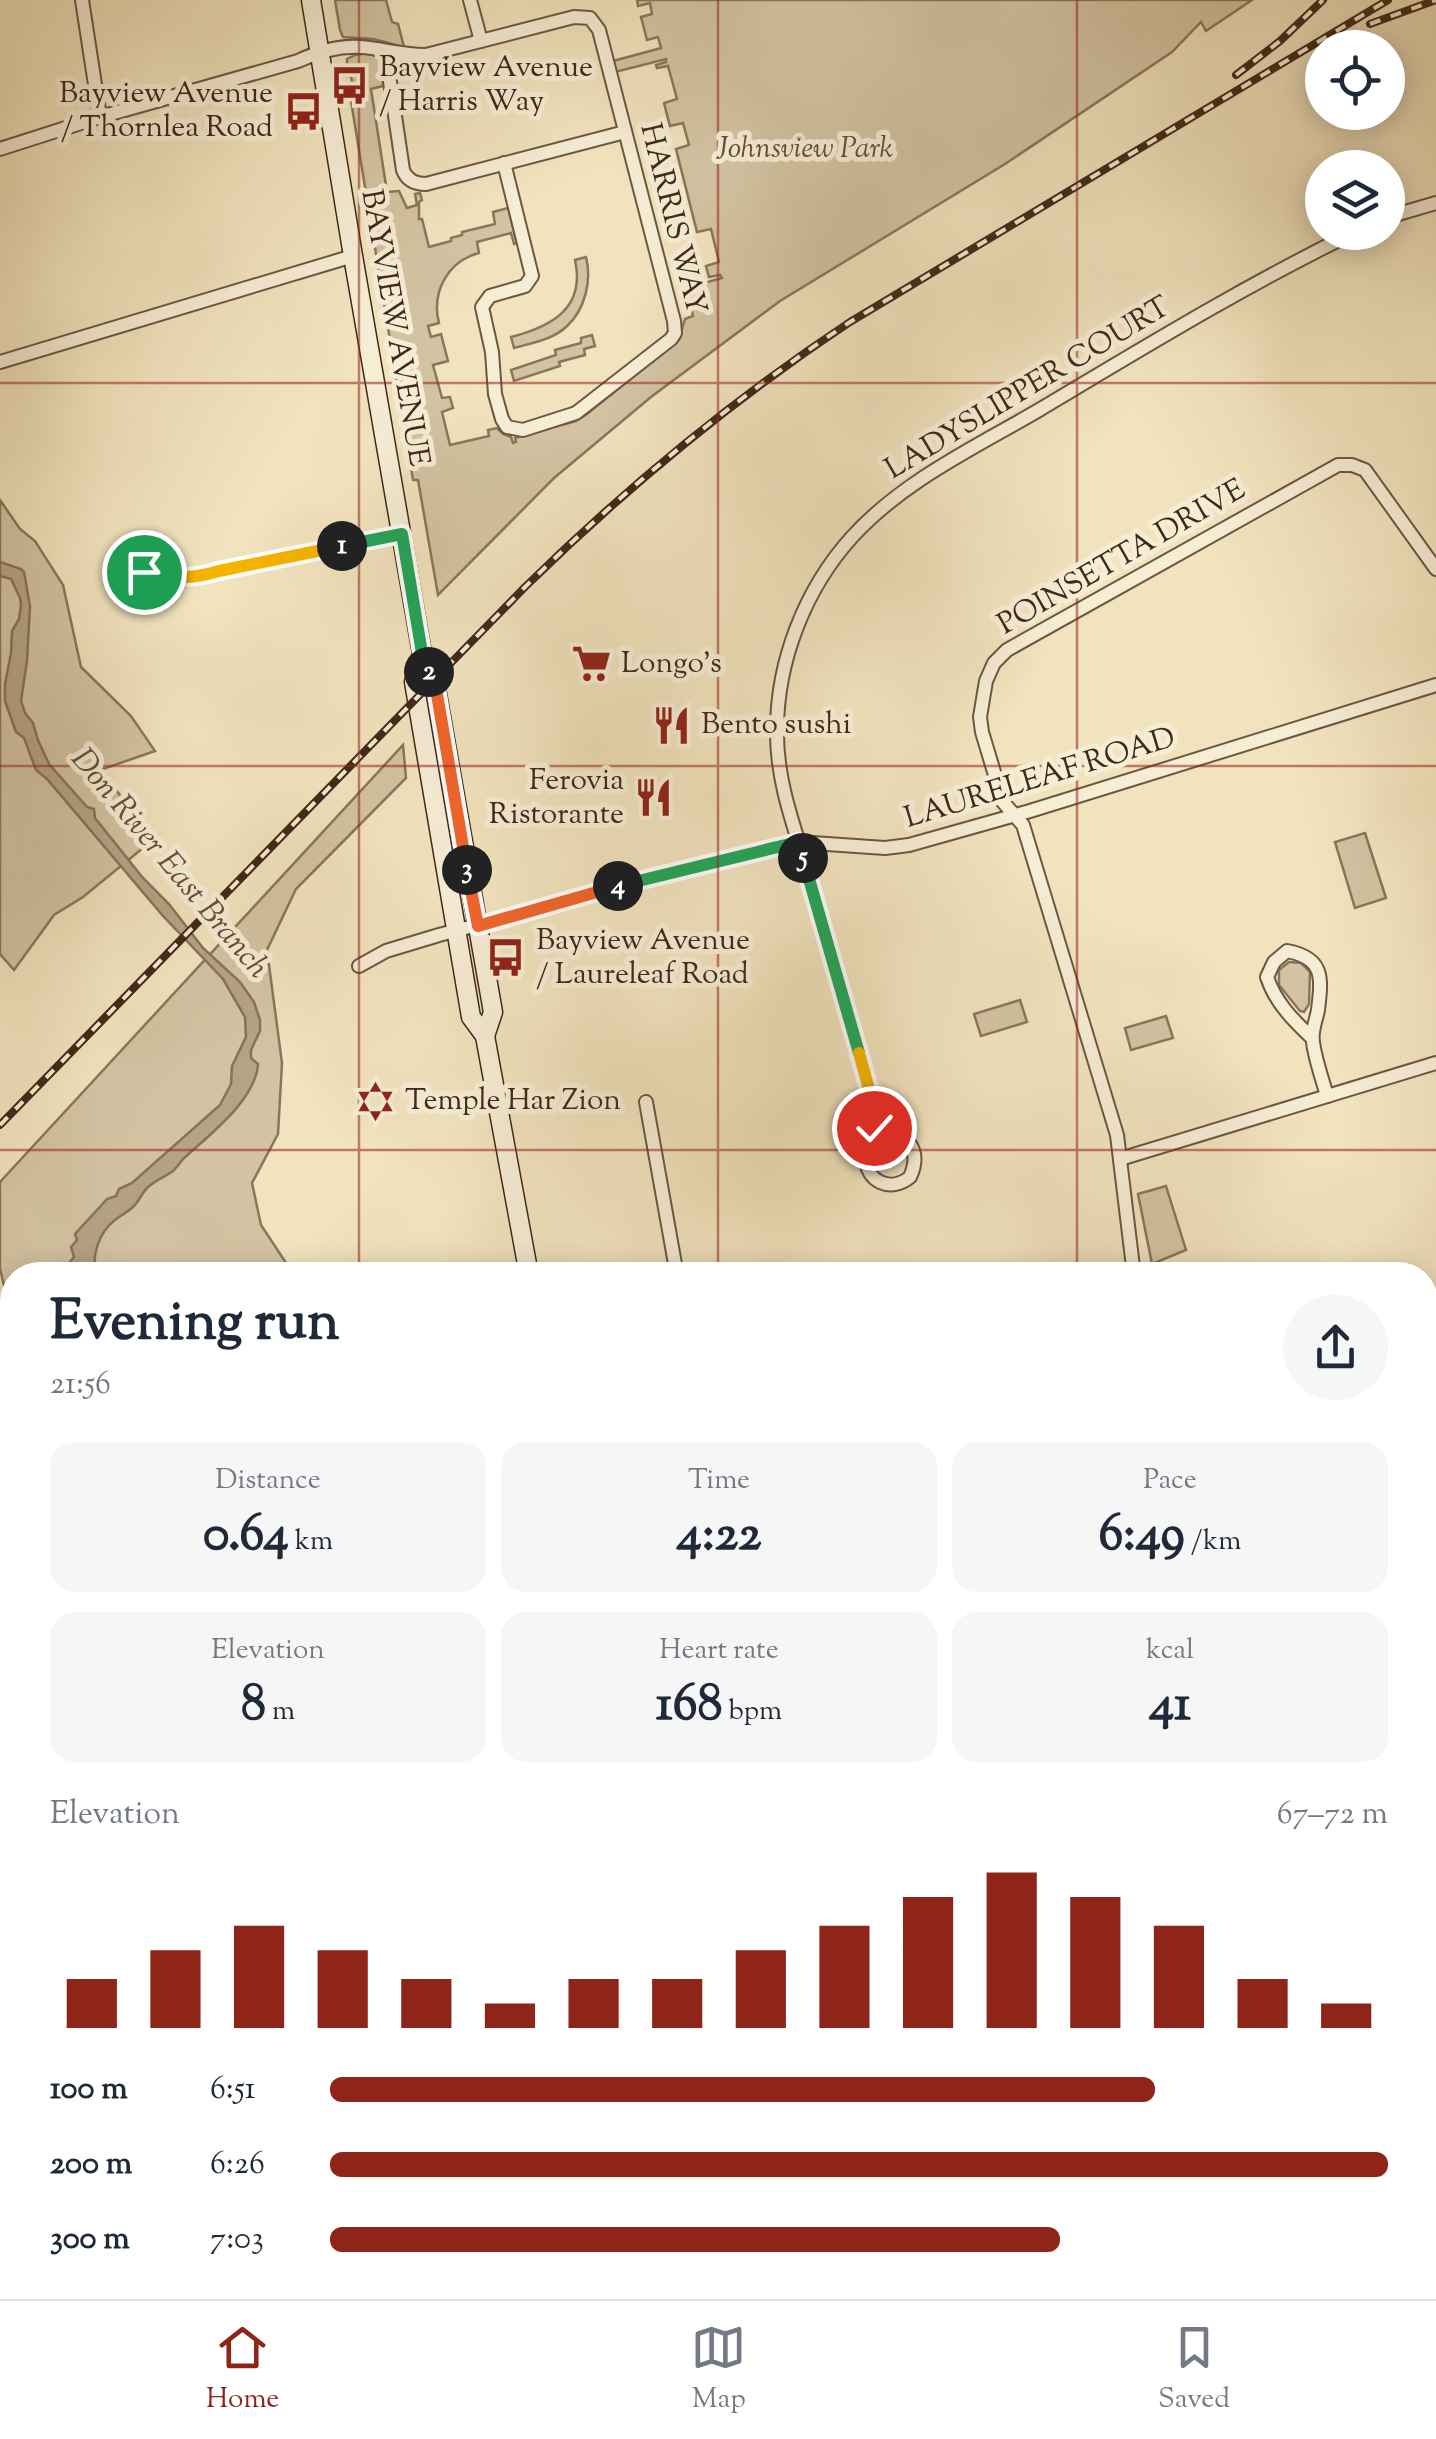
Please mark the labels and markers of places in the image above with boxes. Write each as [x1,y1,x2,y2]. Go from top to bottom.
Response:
place label: Bayview Avenue / Harris Way [379,47,593,124]
bus stop icon: Bayview Avenue / Harris Way [328,64,370,106]
place label: Bayview Avenue / Thornlea Road [59,73,273,150]
bus stop icon: Bayview Avenue / Thornlea Road [282,90,324,132]
pin: 1 [317,521,367,571]
pin [102,530,187,615]
supermarket icon: Longo's [570,643,612,685]
place label: Longo's [621,643,722,686]
pin: 2 [404,647,454,697]
restaurant icon: Bento sushi [650,704,692,746]
place label: Bento sushi [701,704,851,747]
place label: Ferovia Ristorante [489,760,624,837]
restaurant icon: Ferovia Ristorante [633,777,675,819]
pin: 5 [778,833,828,883]
pin: 3 [442,845,492,895]
pin: 4 [593,861,643,911]
place label: Bayview Avenue / Laureleaf Road [536,920,750,997]
bus stop icon: Bayview Avenue / Laureleaf Road [485,937,527,979]
synagogue icon: Temple Har Zion [354,1080,396,1122]
place label: Temple Har Zion [405,1080,621,1123]
pin [832,1086,917,1171]

